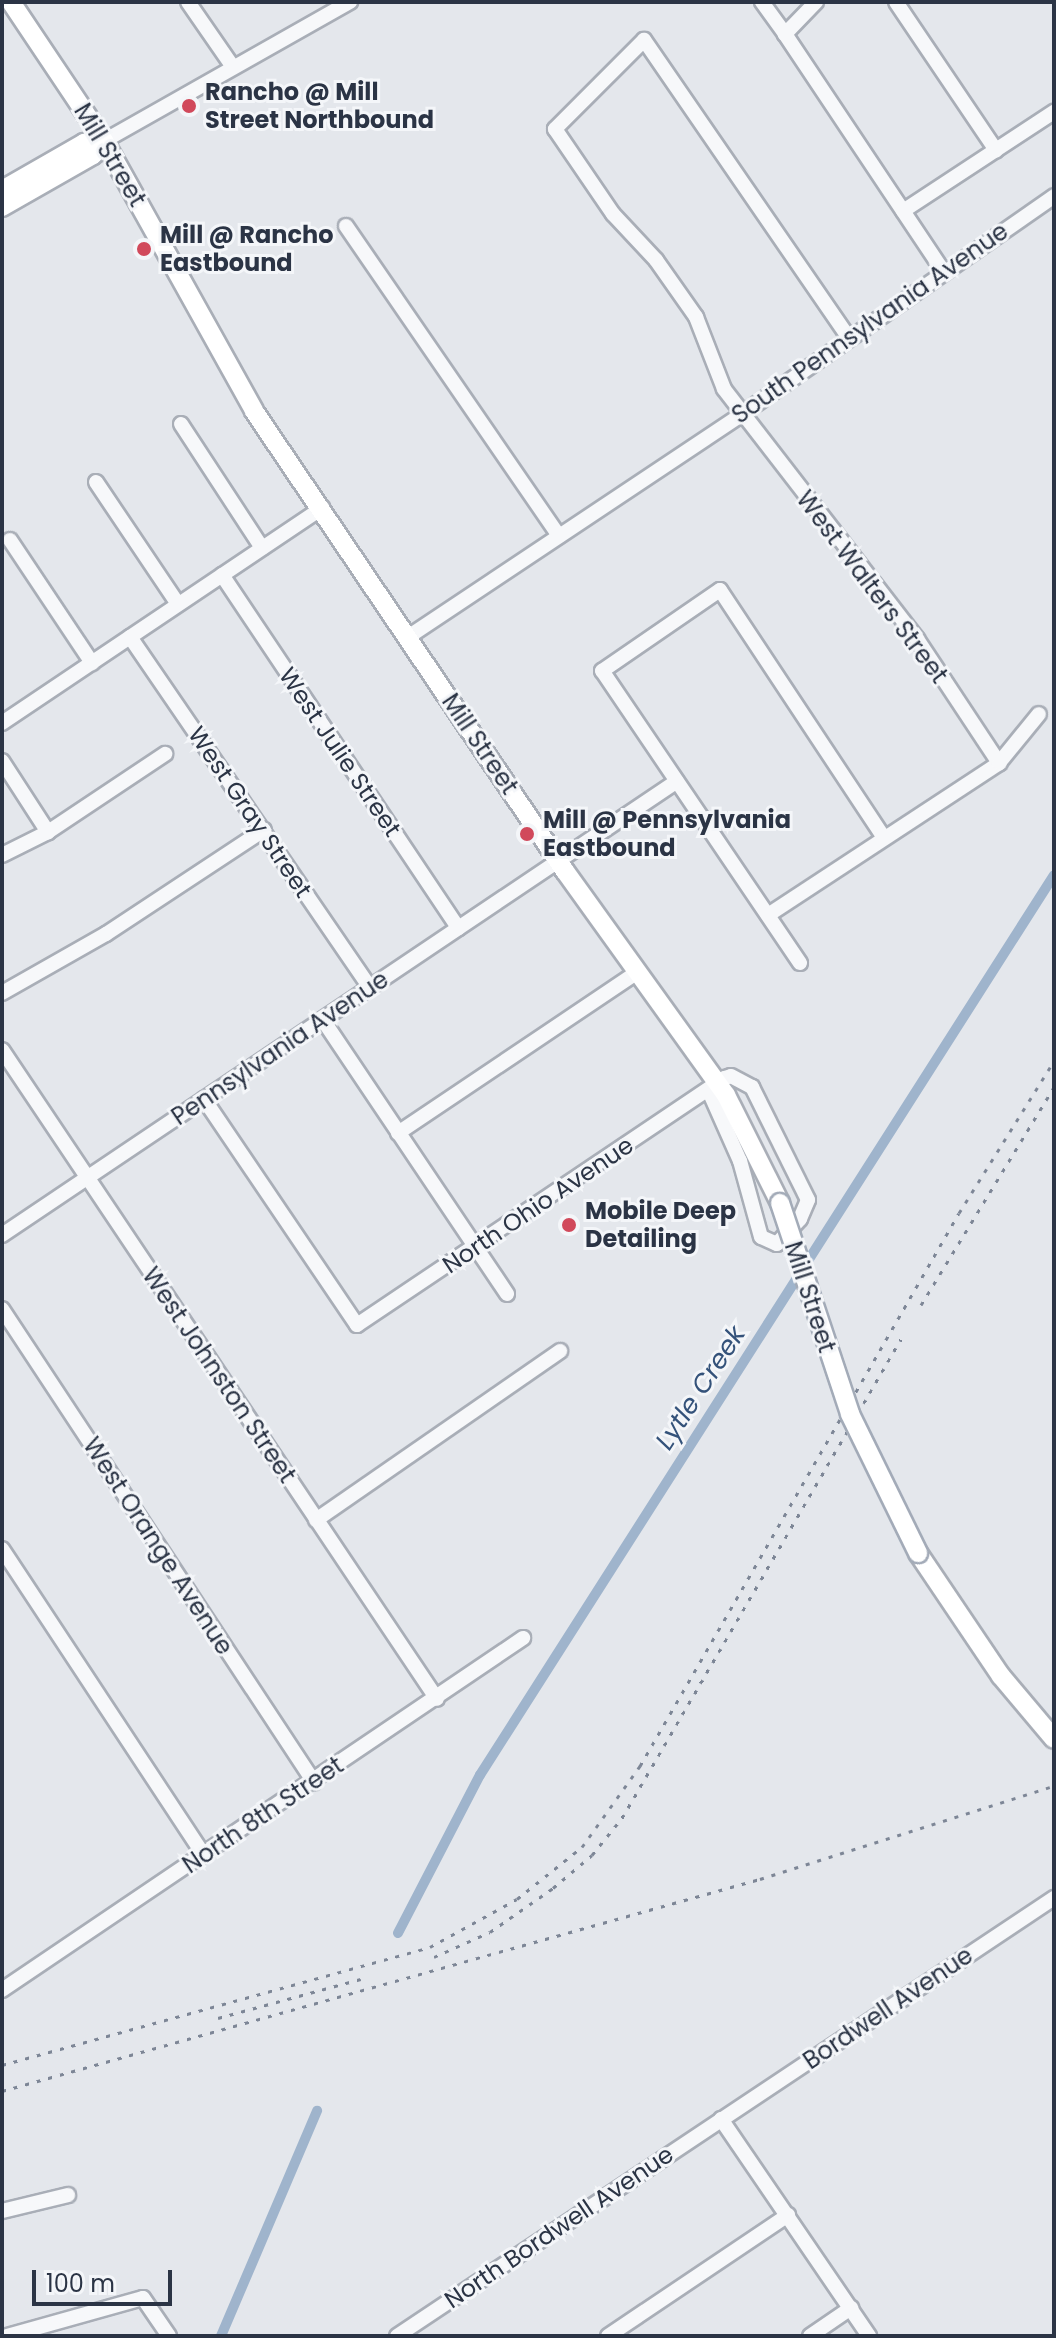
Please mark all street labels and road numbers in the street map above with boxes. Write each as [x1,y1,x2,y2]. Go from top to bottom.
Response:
street label: Mill Street [68,98,152,212]
street label: South Pennsylvania Avenue [726,216,1014,430]
street label: West Walters Street [790,485,954,689]
street label: West Julie Street [273,662,407,842]
street label: Mill Street [436,688,524,800]
street label: West Gray Street [182,721,318,903]
street label: Pennsylvania Avenue [166,965,394,1131]
street label: North Ohio Avenue [437,1131,639,1279]
street label: Mill Street [779,1238,841,1356]
street label: West Johnston Street [136,1262,302,1488]
street label: West Orange Avenue [77,1432,239,1660]
street label: North 8th Street [177,1751,349,1879]
street label: Bordwell Avenue [798,1941,978,2075]
street label: North Bordwell Avenue [439,2140,679,2314]

